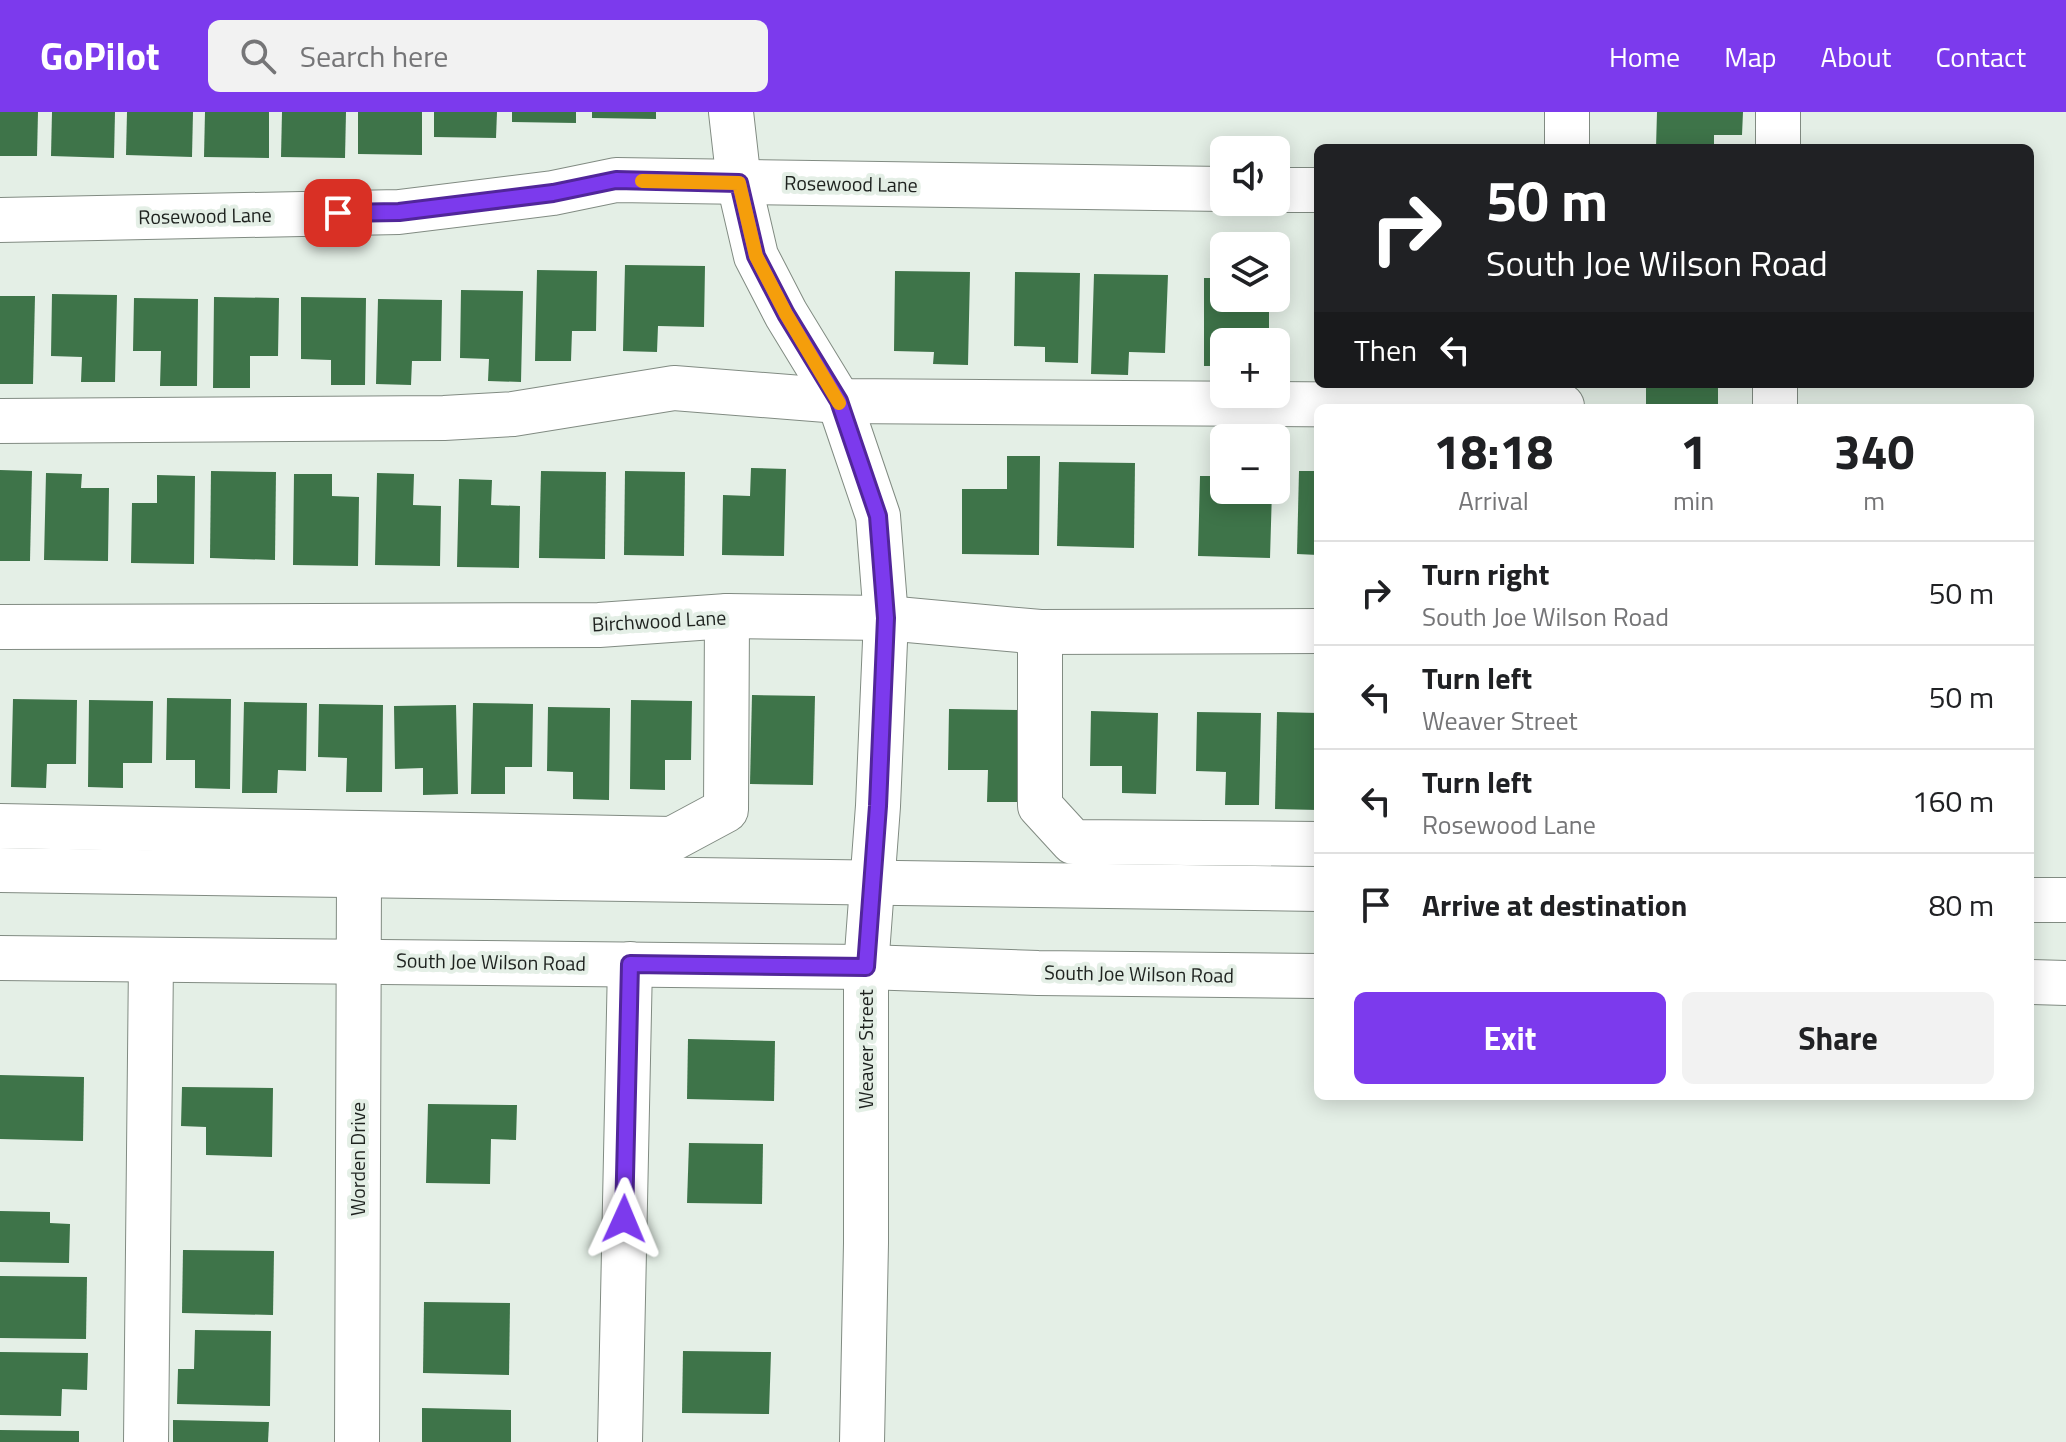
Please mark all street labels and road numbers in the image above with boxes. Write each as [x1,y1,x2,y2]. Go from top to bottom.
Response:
street label: Rosewood Lane [784,167,918,200]
street label: Rosewood Lane [138,199,272,232]
street label: Birchwood Lane [591,602,727,639]
street label: South Joe Wilson Road [396,944,586,979]
street label: South Joe Wilson Road [1044,956,1234,991]
street label: Weaver Street [850,989,881,1109]
street label: Worden Drive [342,1102,373,1216]

